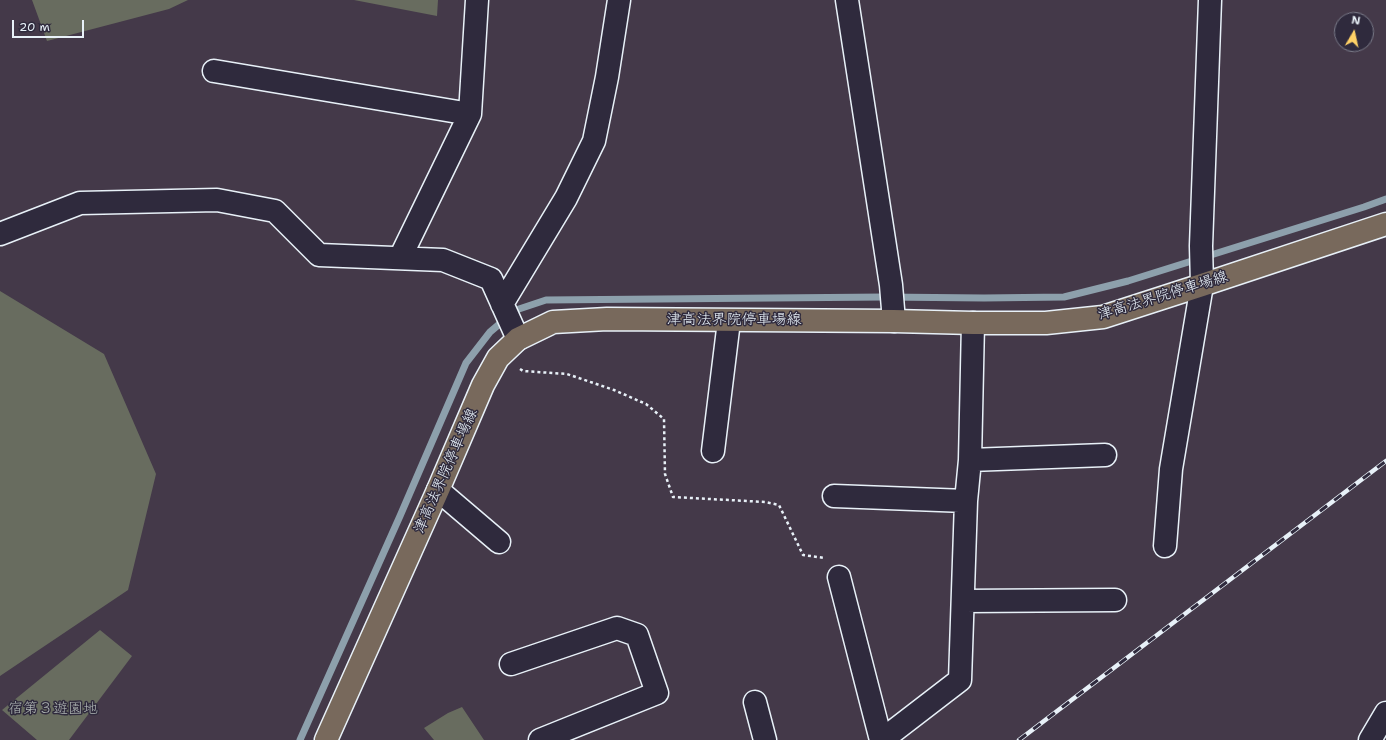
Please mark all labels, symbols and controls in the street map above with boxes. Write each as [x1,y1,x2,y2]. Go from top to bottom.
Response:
scale bar [14,12,86,38]
north arrow [1334,12,1374,52]
text: N [1350,13,1361,29]
text: 20 m [19,19,50,35]
street label: 津高法界院停車場線 [1096,268,1230,324]
street label: 津高法界院停車場線 [667,311,801,329]
street label: 津高法界院停車場線 [410,406,482,536]
park label: 宿第３遊園地 [8,700,98,718]

